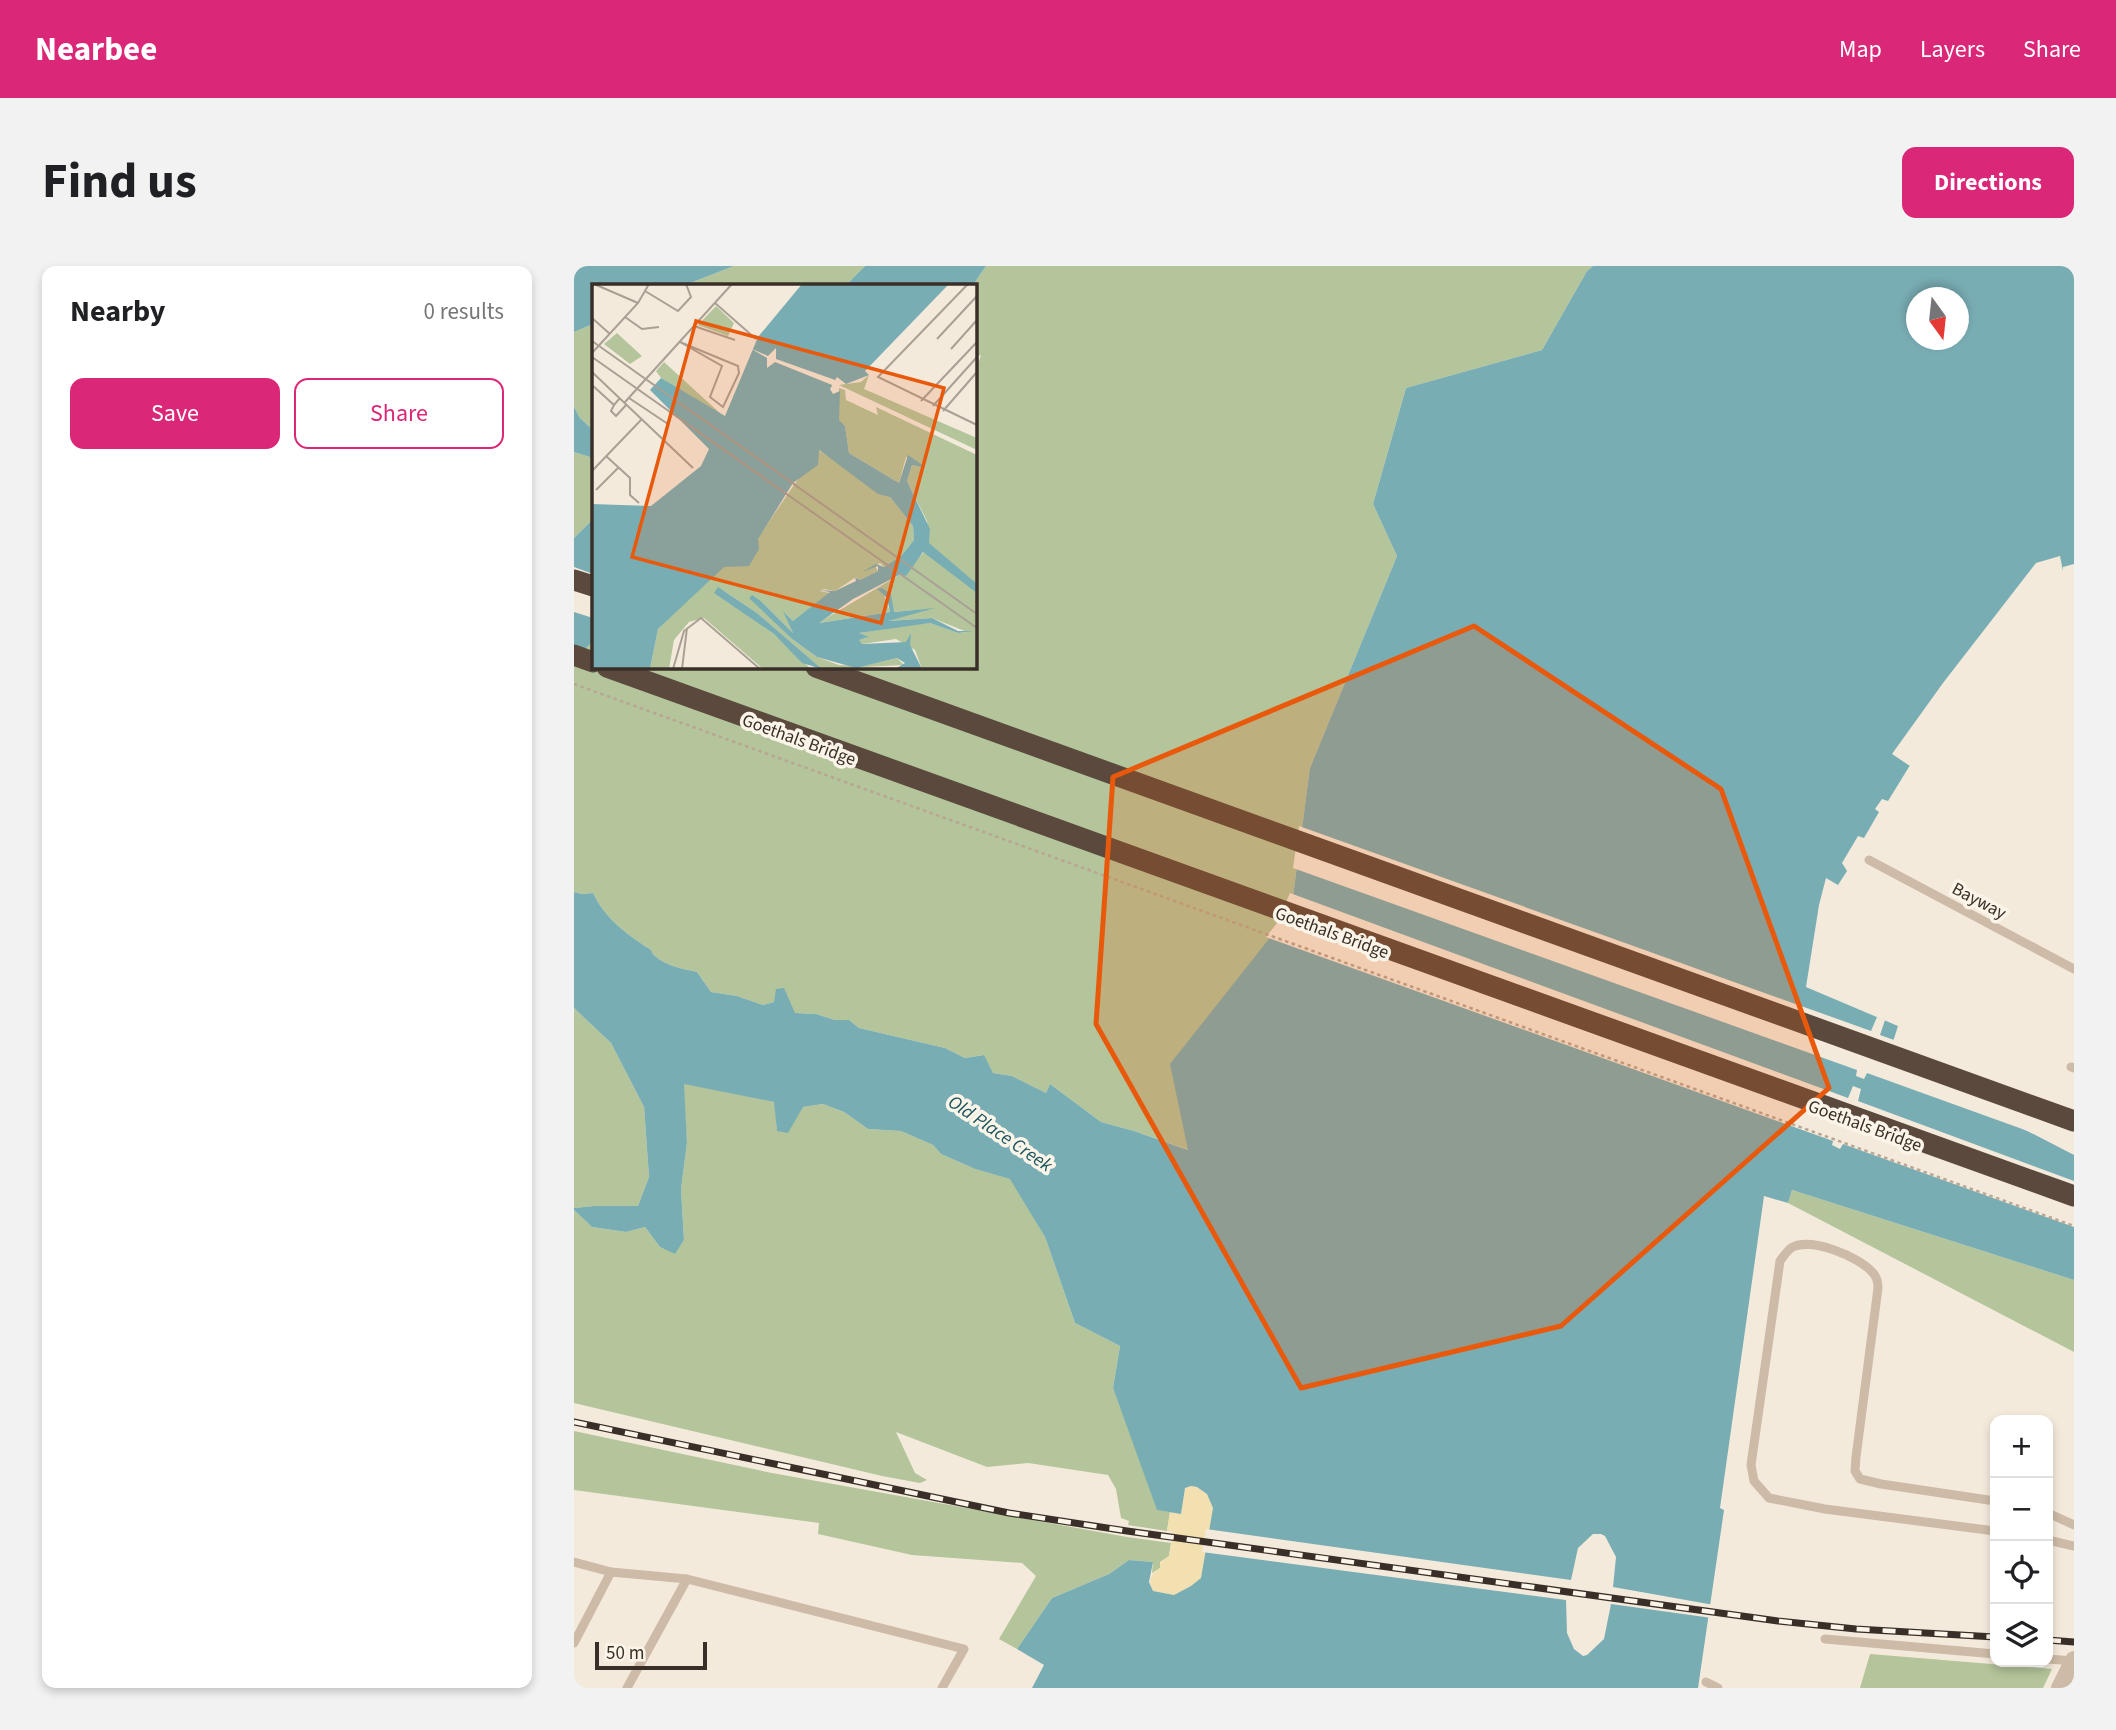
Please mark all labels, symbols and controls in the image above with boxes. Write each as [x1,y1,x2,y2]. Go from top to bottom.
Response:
text: Nearbee [35,26,157,73]
text: Map [1839,32,1882,67]
text: Layers [1920,32,1985,67]
text: Share [2023,32,2081,67]
text: Find us [42,147,197,217]
button: Directions [1902,147,2074,218]
inset map [592,284,976,668]
north arrow [1906,287,1969,350]
text: Nearby [70,290,165,333]
text: 0 results [424,295,504,328]
button: Save [70,378,280,449]
button: Share [294,378,504,449]
street label: Goethals Bridge [739,708,859,772]
street label: Bayway [1947,876,2011,926]
street label: Goethals Bridge [1272,901,1392,965]
water label: Old Place Creek [942,1089,1059,1180]
street label: Goethals Bridge [1805,1094,1925,1158]
map controls [1990,1415,2053,1667]
button: + [1990,1415,2053,1478]
button: − [1990,1478,2053,1541]
button: locate [1990,1541,2053,1604]
button: layers [1990,1604,2053,1667]
scale bar [595,1639,707,1671]
text: 50 m [606,1640,644,1667]

